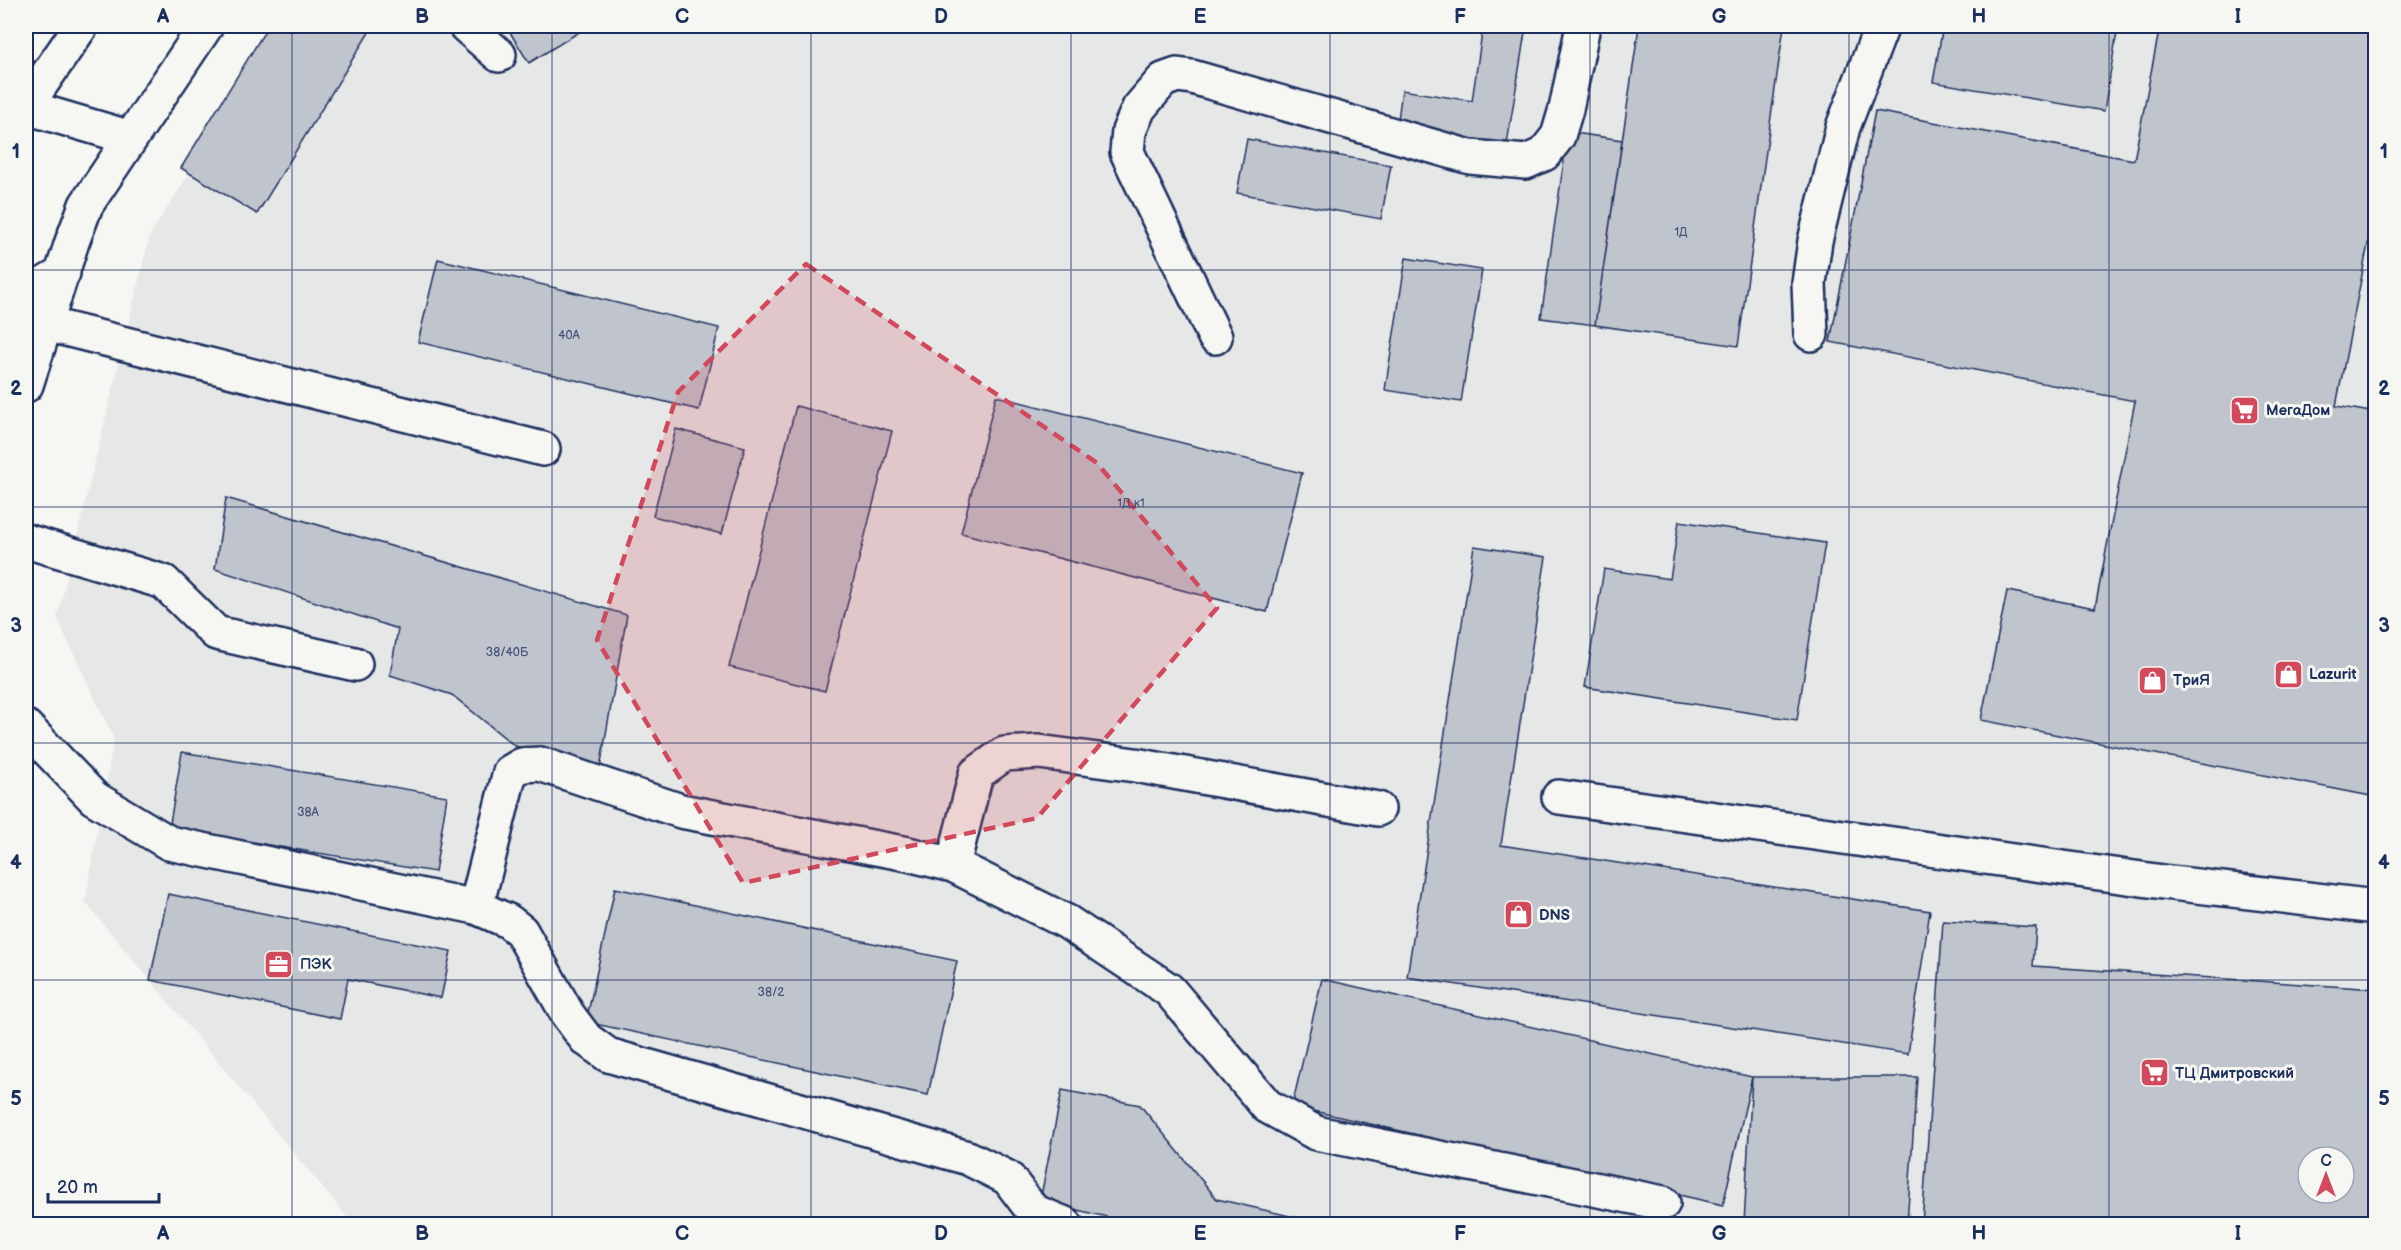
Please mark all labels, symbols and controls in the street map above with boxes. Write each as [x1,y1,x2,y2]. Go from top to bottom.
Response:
text: A [156,5,170,29]
text: B [415,5,429,29]
text: C [675,5,689,29]
text: D [934,5,948,29]
text: E [1194,5,1207,29]
text: F [1454,5,1466,29]
text: G [1712,5,1727,29]
text: H [1972,5,1986,29]
text: I [2235,5,2241,29]
text: 1 [12,140,20,164]
text: 1 [2380,140,2388,164]
house number: 1Д [1674,225,1688,240]
house number: 40А [558,328,581,343]
text: 2 [10,377,22,401]
text: 2 [2378,377,2390,401]
supermarket icon: МегаДом [2229,394,2261,426]
place label: МегаДом [2266,401,2330,420]
house number: 1Д к1 [1117,496,1145,511]
text: 3 [10,614,22,638]
text: 3 [2378,614,2390,638]
house number: 38/40Б [486,645,529,660]
shop icon: Lazurit [2272,658,2304,690]
shop icon: ТриЯ [2136,664,2168,696]
place label: Lazurit [2309,665,2356,684]
place label: ТриЯ [2173,671,2210,690]
house number: 38А [297,805,320,820]
text: 4 [10,851,22,875]
text: 4 [2378,851,2390,875]
shop icon: DNS [1502,899,1534,931]
place label: DNS [1539,906,1570,925]
office icon: ПЭК [263,948,295,980]
place label: ПЭК [300,955,332,974]
house number: 38/2 [758,985,784,1000]
supermarket icon: ТЦ Дмитровский [2138,1057,2170,1089]
place label: ТЦ Дмитровский [2175,1064,2294,1083]
text: 5 [10,1087,22,1111]
text: 5 [2378,1087,2390,1111]
north arrow [2296,1145,2356,1205]
text: С [2320,1152,2332,1171]
scale bar [48,1166,159,1204]
text: 20 m [57,1177,98,1198]
text: A [156,1222,170,1246]
text: B [415,1222,429,1246]
text: C [675,1222,689,1246]
text: D [934,1222,948,1246]
text: E [1194,1222,1207,1246]
text: F [1454,1222,1466,1246]
text: G [1712,1222,1727,1246]
text: H [1972,1222,1986,1246]
text: I [2235,1222,2241,1246]

